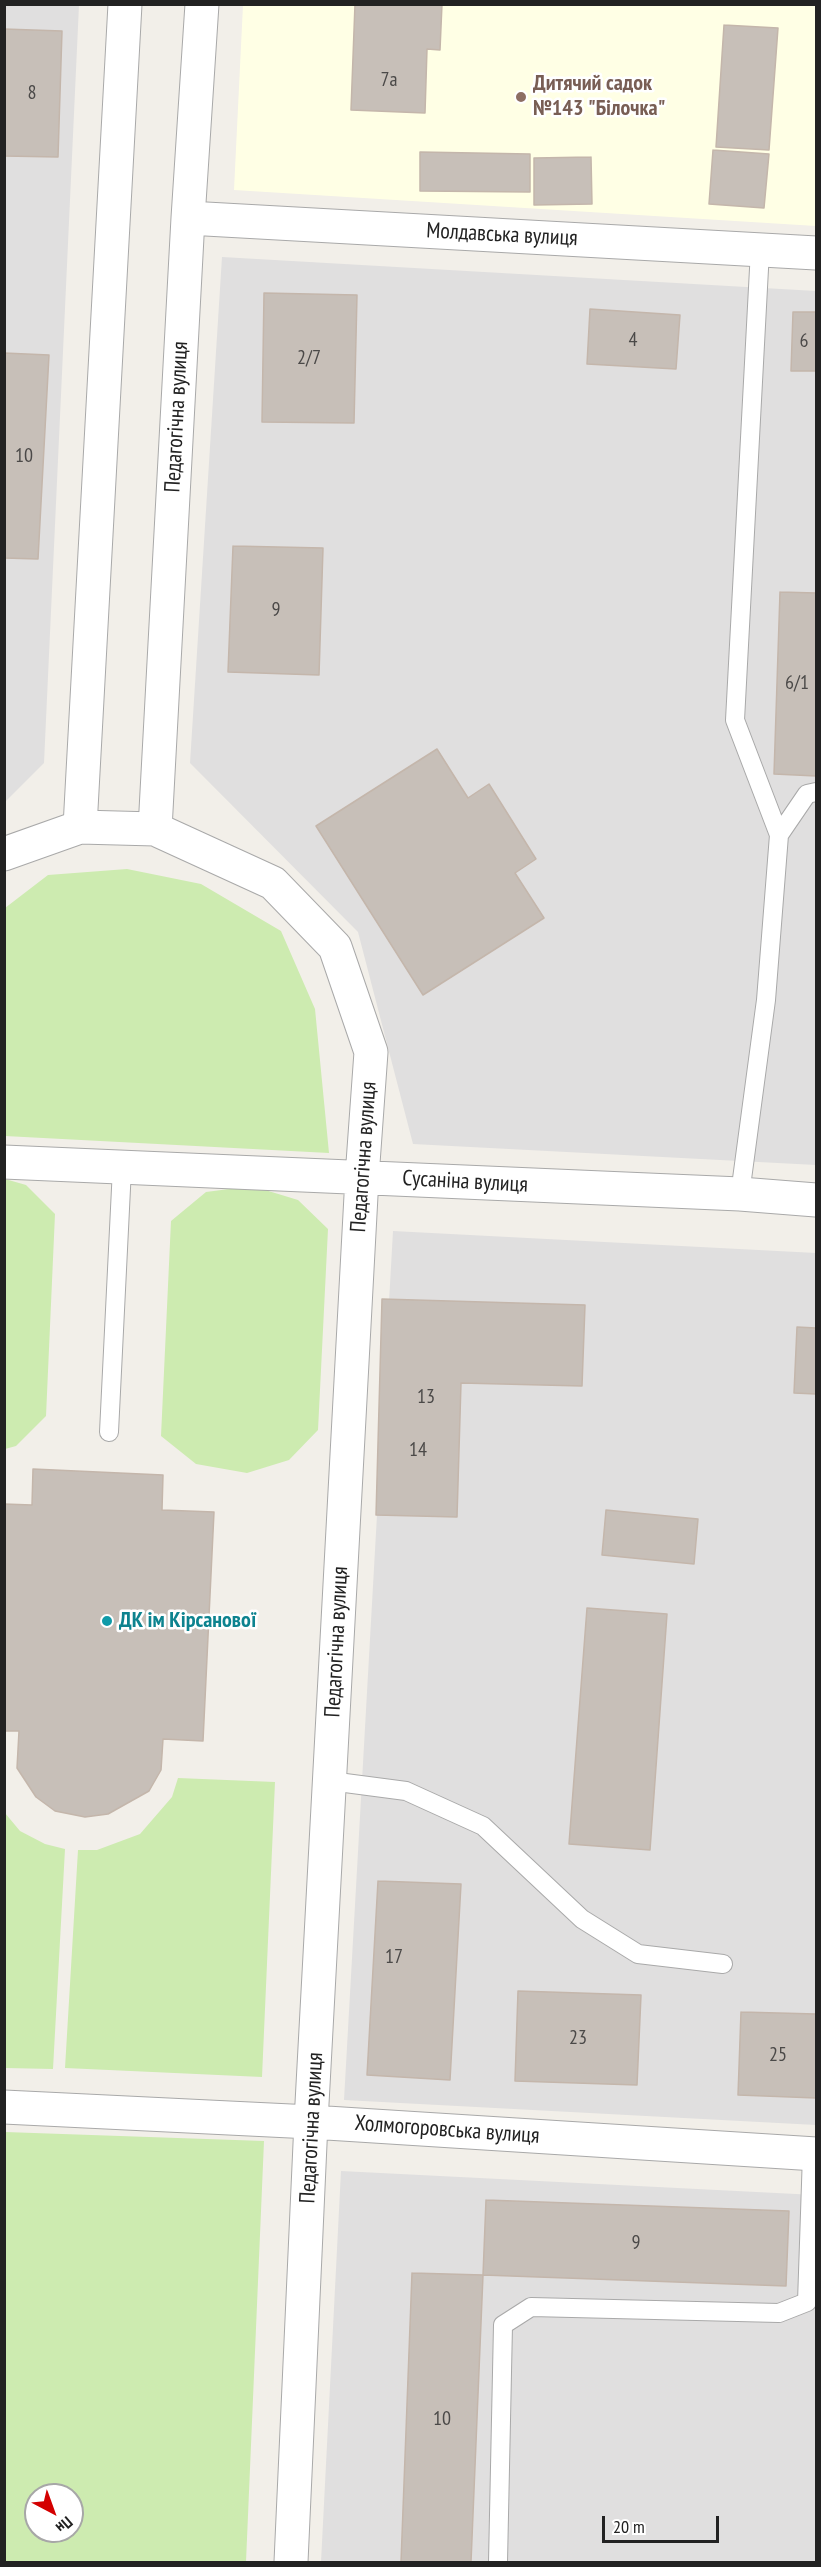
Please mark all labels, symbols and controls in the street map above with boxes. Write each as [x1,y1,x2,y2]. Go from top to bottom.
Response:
house number: 7а [381,68,397,92]
place label: Дитячий садок №143 "Білочка" [533,71,665,122]
house number: 8 [28,81,36,105]
marker: Дитячий садок №143 "Білочка" [514,90,528,104]
street label: Молдавська вулиця [426,218,578,252]
house number: 4 [629,328,637,352]
house number: 6 [800,329,808,353]
street label: Педагогічна вулиця [160,341,194,493]
house number: 2/7 [297,346,321,370]
house number: 10 [15,444,33,468]
house number: 9 [272,598,280,622]
house number: 6/1 [785,671,809,695]
street label: Педагогічна вулиця [346,1081,382,1233]
street label: Сусаніна вулиця [402,1166,528,1198]
house number: 13 [417,1385,435,1409]
house number: 14 [409,1438,427,1462]
street label: Педагогічна вулиця [320,1566,354,1718]
place label: ДК ім Кірсанової [119,1608,257,1634]
marker: ДК ім Кірсанової [100,1614,114,1628]
house number: 17 [385,1945,403,1969]
house number: 23 [569,2026,587,2050]
house number: 25 [769,2043,787,2067]
street label: Педагогічна вулиця [295,2052,329,2204]
street label: Холмогоровська вулиця [354,2110,540,2150]
house number: 9 [632,2231,640,2255]
house number: 10 [433,2407,451,2431]
north arrow [24,2483,84,2543]
scale bar [605,2504,722,2542]
text: Пн [52,2512,77,2538]
text: 20 m [613,2515,645,2538]

